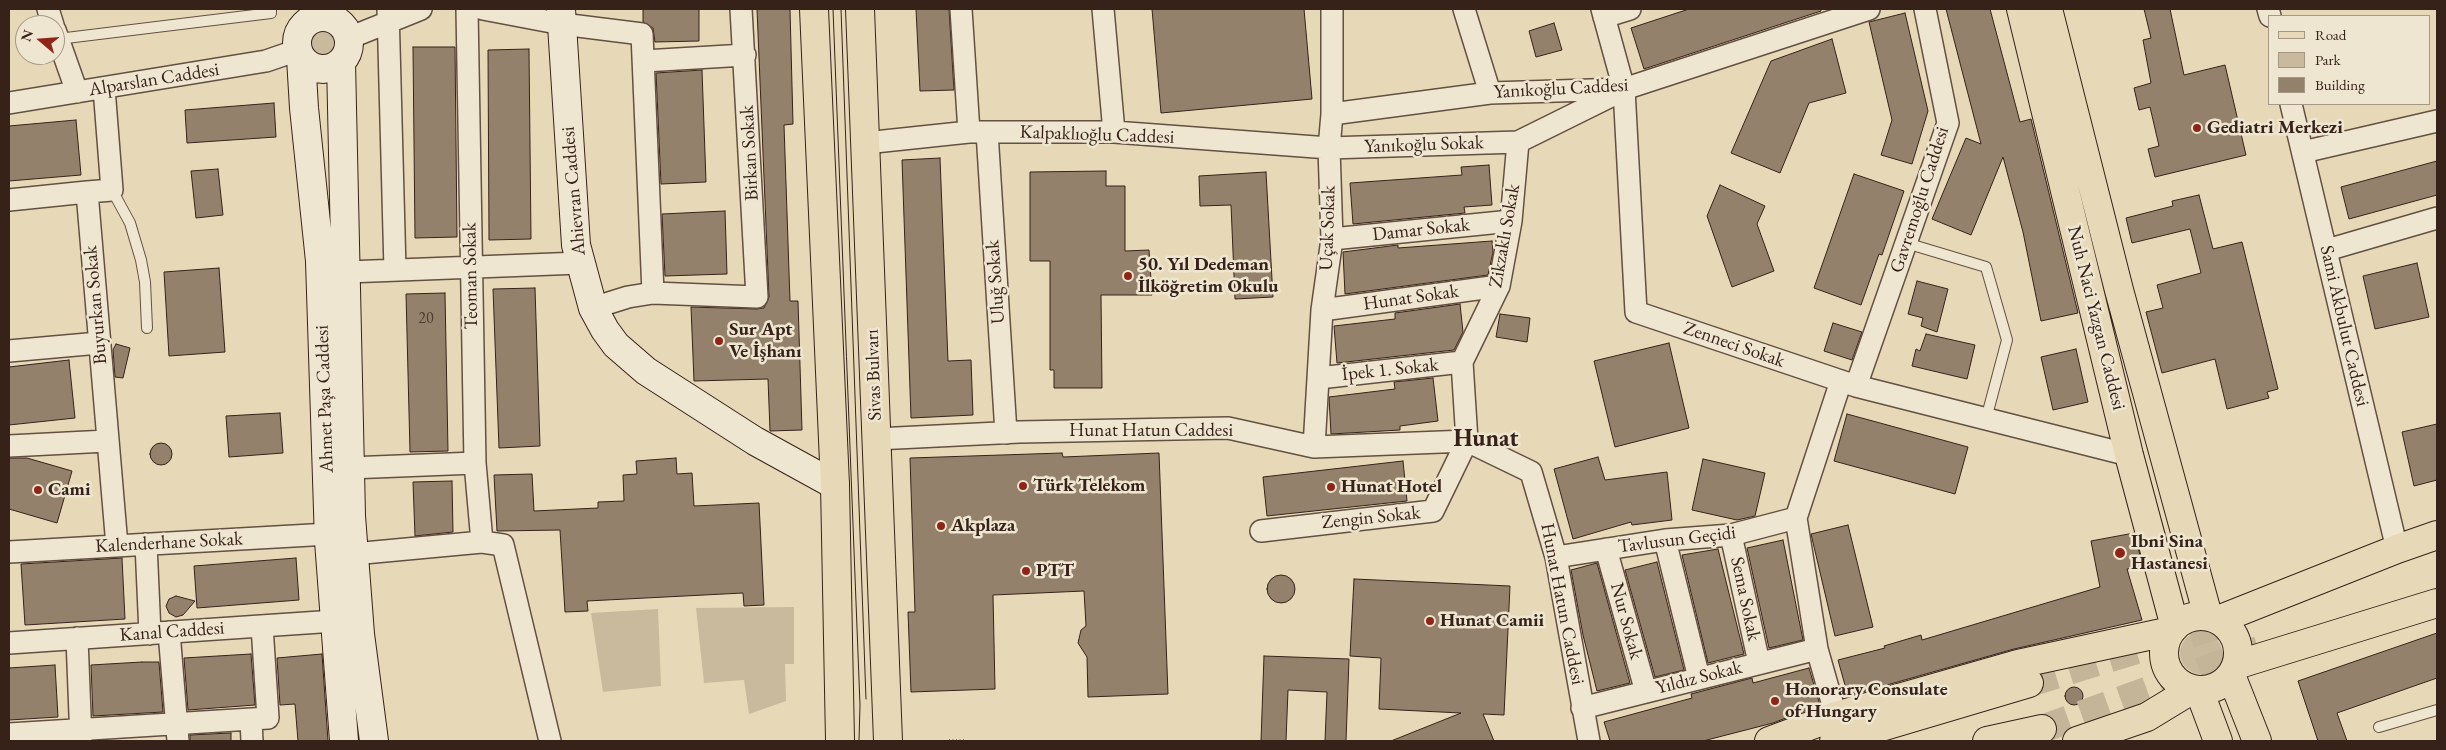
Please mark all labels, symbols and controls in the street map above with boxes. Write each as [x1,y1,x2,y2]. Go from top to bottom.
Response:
north arrow [15,15,65,65]
legend [2268,15,2431,105]
text: Road [2315,25,2346,44]
text: N [16,28,37,44]
text: Park [2315,50,2341,69]
street label: Alparslan Caddesi [87,58,221,102]
street label: Yanıkoğlu Caddesi [1493,74,1629,104]
text: Building [2315,75,2365,94]
street label: Birkan Sokak [736,105,764,201]
place label: Gediatri Merkezi [2207,117,2343,139]
street label: Kalpaklıoğlu Caddesi [1019,121,1175,149]
marker: Gediatri Merkezi [2191,122,2203,134]
street label: Gavremoğlu Caddesi [1886,124,1954,276]
street label: Ahievran Caddesi [557,125,591,257]
street label: Yanıkoğlu Sokak [1364,132,1484,158]
street label: Zikzaklı Sokak [1485,182,1525,290]
street label: Uçak Sokak [1315,185,1341,271]
street label: Damar Sokak [1371,214,1471,246]
street label: Teoman Sokak [459,222,483,330]
street label: Nuh Naci Yazgan Caddesi [2062,224,2130,412]
street label: Uluğ Sokak [982,239,1010,325]
street label: Sami Akbulut Caddesi [2314,243,2374,409]
street label: Buyurkan Sokak [79,244,113,366]
place label: 50. Yıl Dedeman İlköğretim Okulu [1138,254,1279,298]
marker: 50. Yıl Dedeman İlköğretim Okulu [1122,270,1134,282]
street label: Hunat Sokak [1362,280,1460,316]
house number: 20 [418,309,434,329]
street label: Zenneci Sokak [1680,317,1788,373]
place label: Sur Apt Ve İşhanı [729,319,802,363]
street label: Ahmet Paşa Caddesi [311,325,339,473]
street label: Sivas Bulvarı [861,329,887,421]
marker: Sur Apt Ve İşhanı [713,335,725,347]
street label: İpek 1. Sokak [1341,354,1439,386]
street label: Hunat Hatun Caddesi [1069,420,1233,442]
district label: Hunat [1453,425,1519,453]
place label: Türk Telekom [1033,475,1145,497]
place label: Hunat Hotel [1341,476,1442,498]
place label: Cami [48,479,90,501]
marker: Türk Telekom [1017,480,1029,492]
marker: Hunat Hotel [1325,481,1337,493]
marker: Cami [32,484,44,496]
street label: Zengin Sokak [1321,501,1421,535]
place label: Akplaza [951,515,1015,537]
marker: Akplaza [935,520,947,532]
street label: Hunat Hatun Caddesi [1535,521,1589,687]
street label: Tavlusun Geçidi [1617,521,1737,559]
street label: Kalenderhane Sokak [95,528,243,558]
place label: Ibni Sina Hastanesi [2131,531,2208,575]
marker: Ibni Sina Hastanesi [2113,546,2127,560]
street label: Sema Sokak [1725,555,1765,643]
place label: PTT [1036,560,1074,582]
marker: PTT [1020,565,1032,577]
street label: Nur Sokak [1605,580,1647,662]
place label: Hunat Camii [1440,610,1544,632]
marker: Hunat Camii [1424,615,1436,627]
street label: Kanal Caddesi [119,617,225,647]
street label: Yıldız Sokak [1654,656,1744,700]
place label: Honorary Consulate of Hungary [1785,679,1948,723]
marker: Honorary Consulate of Hungary [1769,695,1781,707]

